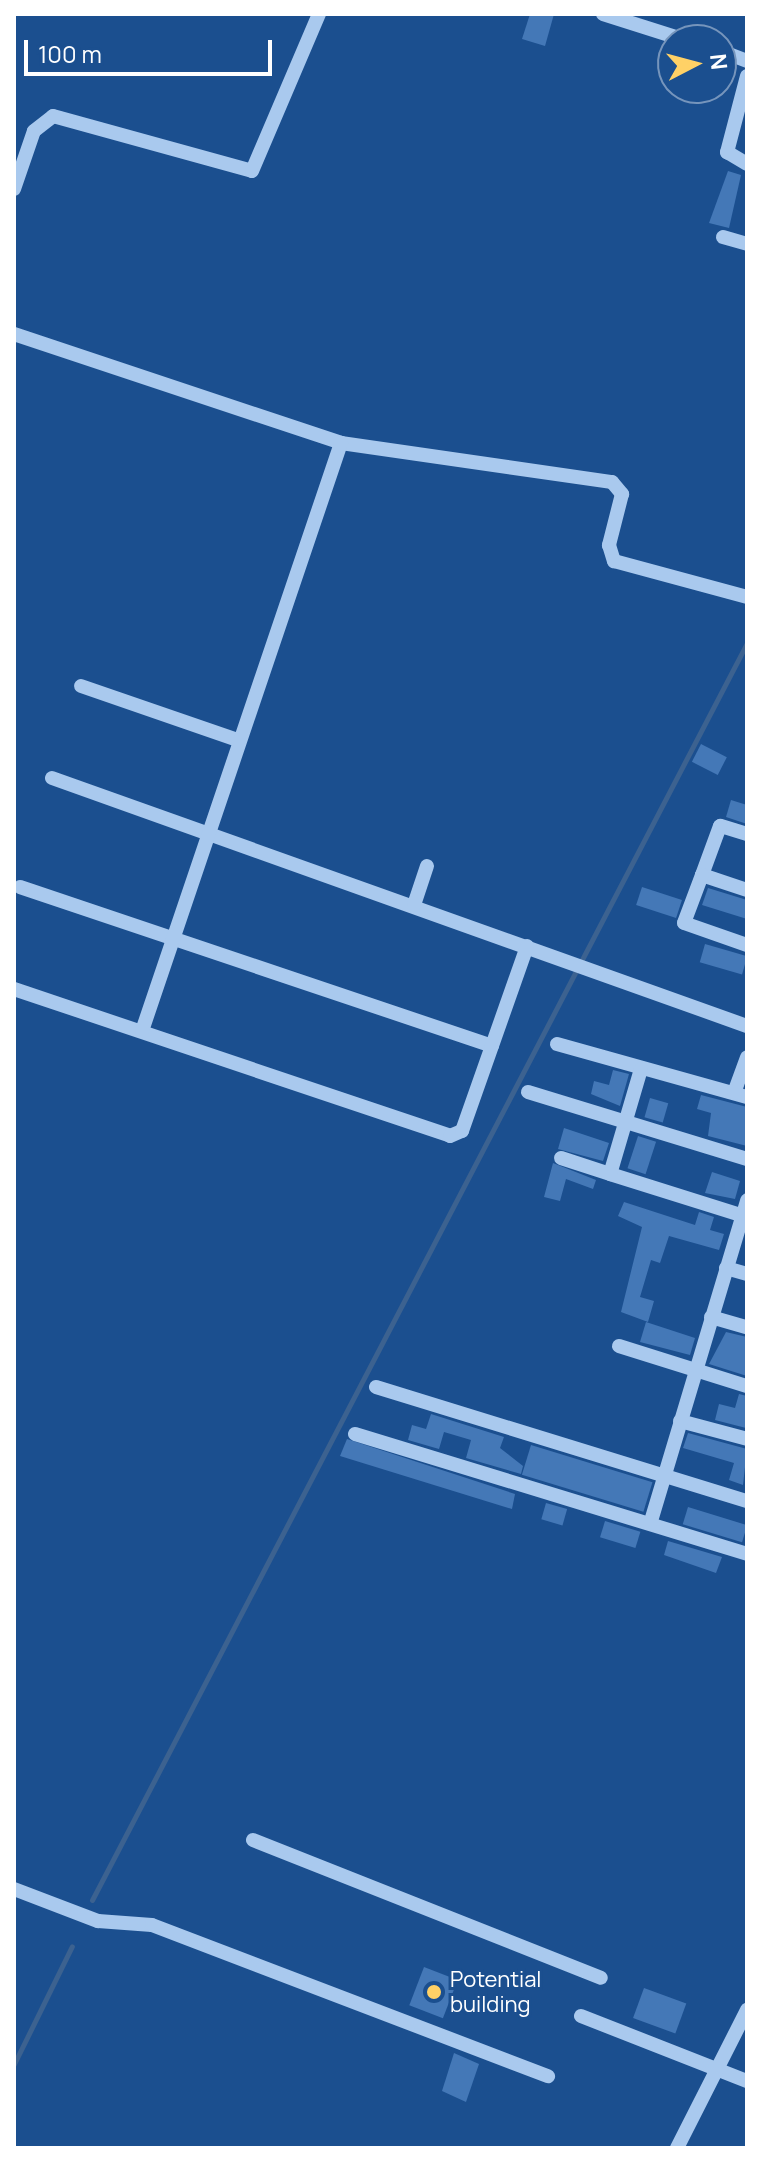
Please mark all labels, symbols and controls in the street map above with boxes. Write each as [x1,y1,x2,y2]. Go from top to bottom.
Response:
scale bar [28,24,276,74]
north arrow [657,24,737,104]
text: 100 m [38,37,102,70]
text: N [703,52,735,71]
place label: Potential building [450,1966,542,2018]
marker: Potential building [425,1983,443,2001]

